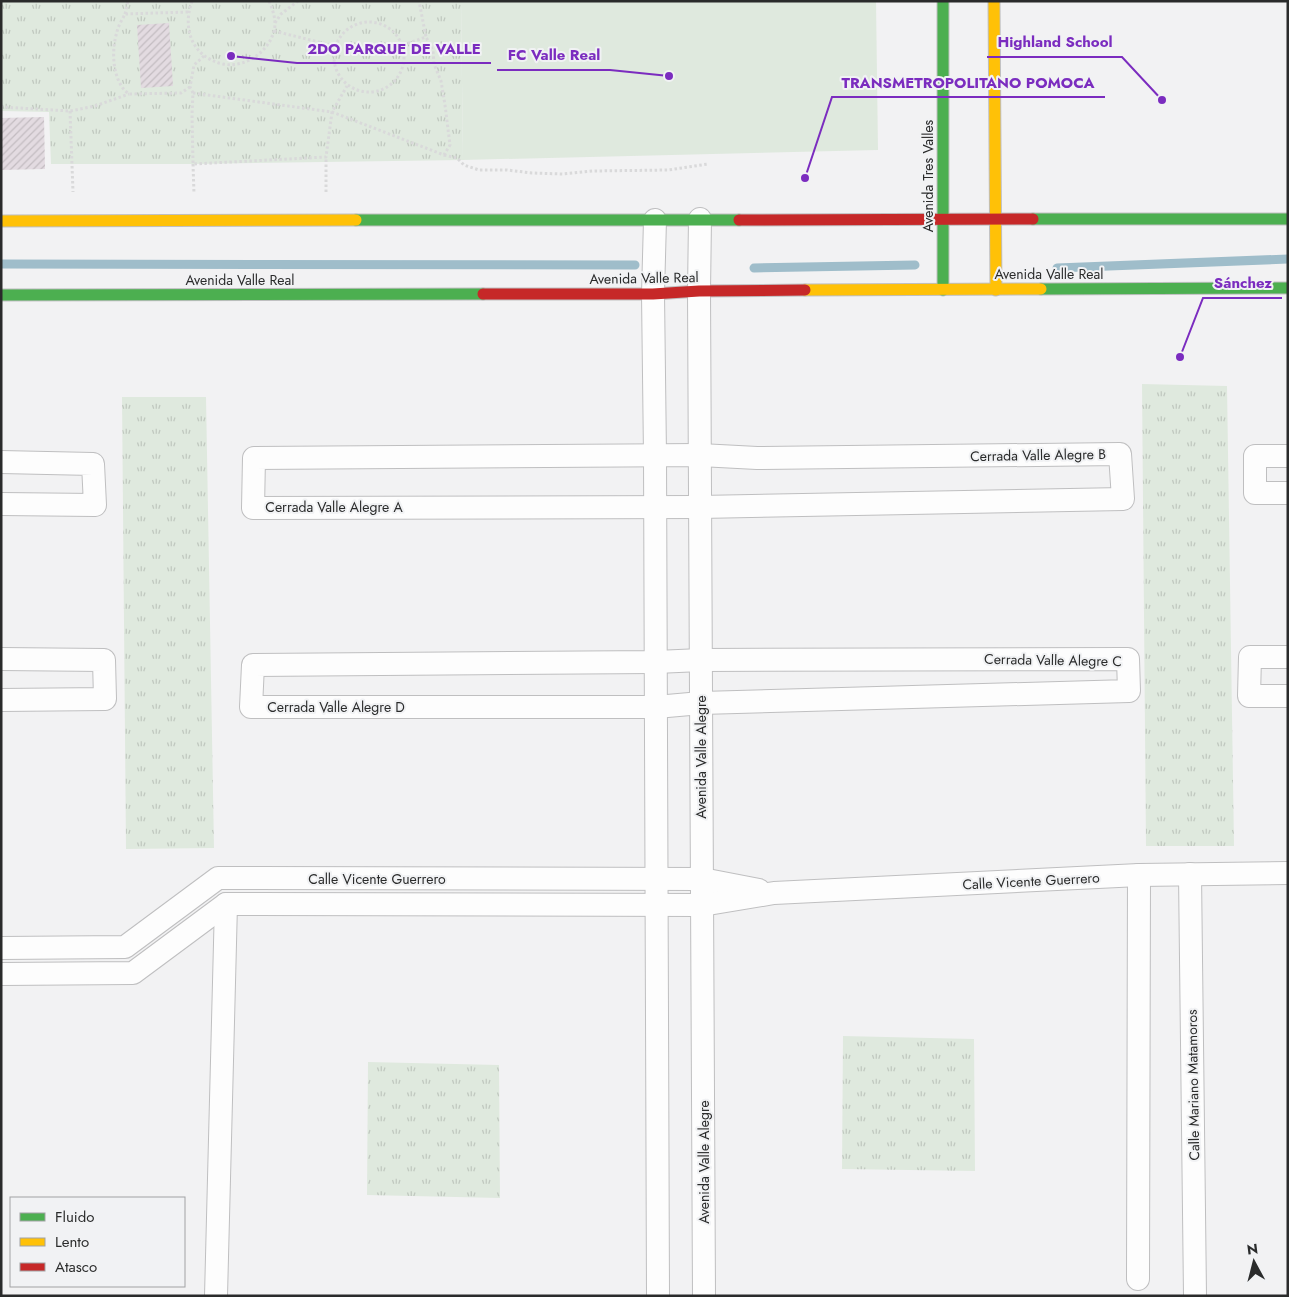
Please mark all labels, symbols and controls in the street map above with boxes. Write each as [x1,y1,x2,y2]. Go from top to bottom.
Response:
callout: Highland School [987,27,1122,57]
text: Highland School [997,31,1113,53]
callout: 2DO PARQUE DE VALLE [297,33,491,63]
text: 2DO PARQUE DE VALLE [307,38,481,60]
callout: FC Valle Real [497,40,610,70]
text: FC Valle Real [508,44,600,66]
callout: TRANSMETROPOLITANO POMOCA [832,67,1105,97]
text: TRANSMETROPOLITANO POMOCA [842,72,1095,94]
street label: Avenida Tres Valles [918,119,938,232]
street label: Avenida Valle Real [994,264,1104,284]
street label: Avenida Valle Real [589,267,699,289]
callout: Sánchez [1203,268,1282,298]
street label: Avenida Valle Real [185,270,295,290]
text: Sánchez [1214,272,1272,294]
street label: Cerrada Valle Alegre B [970,444,1106,466]
street label: Cerrada Valle Alegre A [265,497,403,517]
street label: Cerrada Valle Alegre C [984,649,1122,671]
street label: Avenida Valle Alegre [691,695,711,819]
street label: Cerrada Valle Alegre D [267,697,405,717]
street label: Calle Vicente Guerrero [962,867,1100,895]
street label: Calle Vicente Guerrero [308,869,446,889]
street label: Calle Mariano Matamoros [1182,1009,1204,1161]
street label: Avenida Valle Alegre [694,1100,714,1224]
legend [10,1197,185,1287]
text: Fluido [55,1206,94,1228]
text: Lento [55,1231,89,1253]
north arrow [1229,1237,1279,1287]
text: N [1246,1238,1259,1260]
text: Atasco [55,1256,97,1278]

